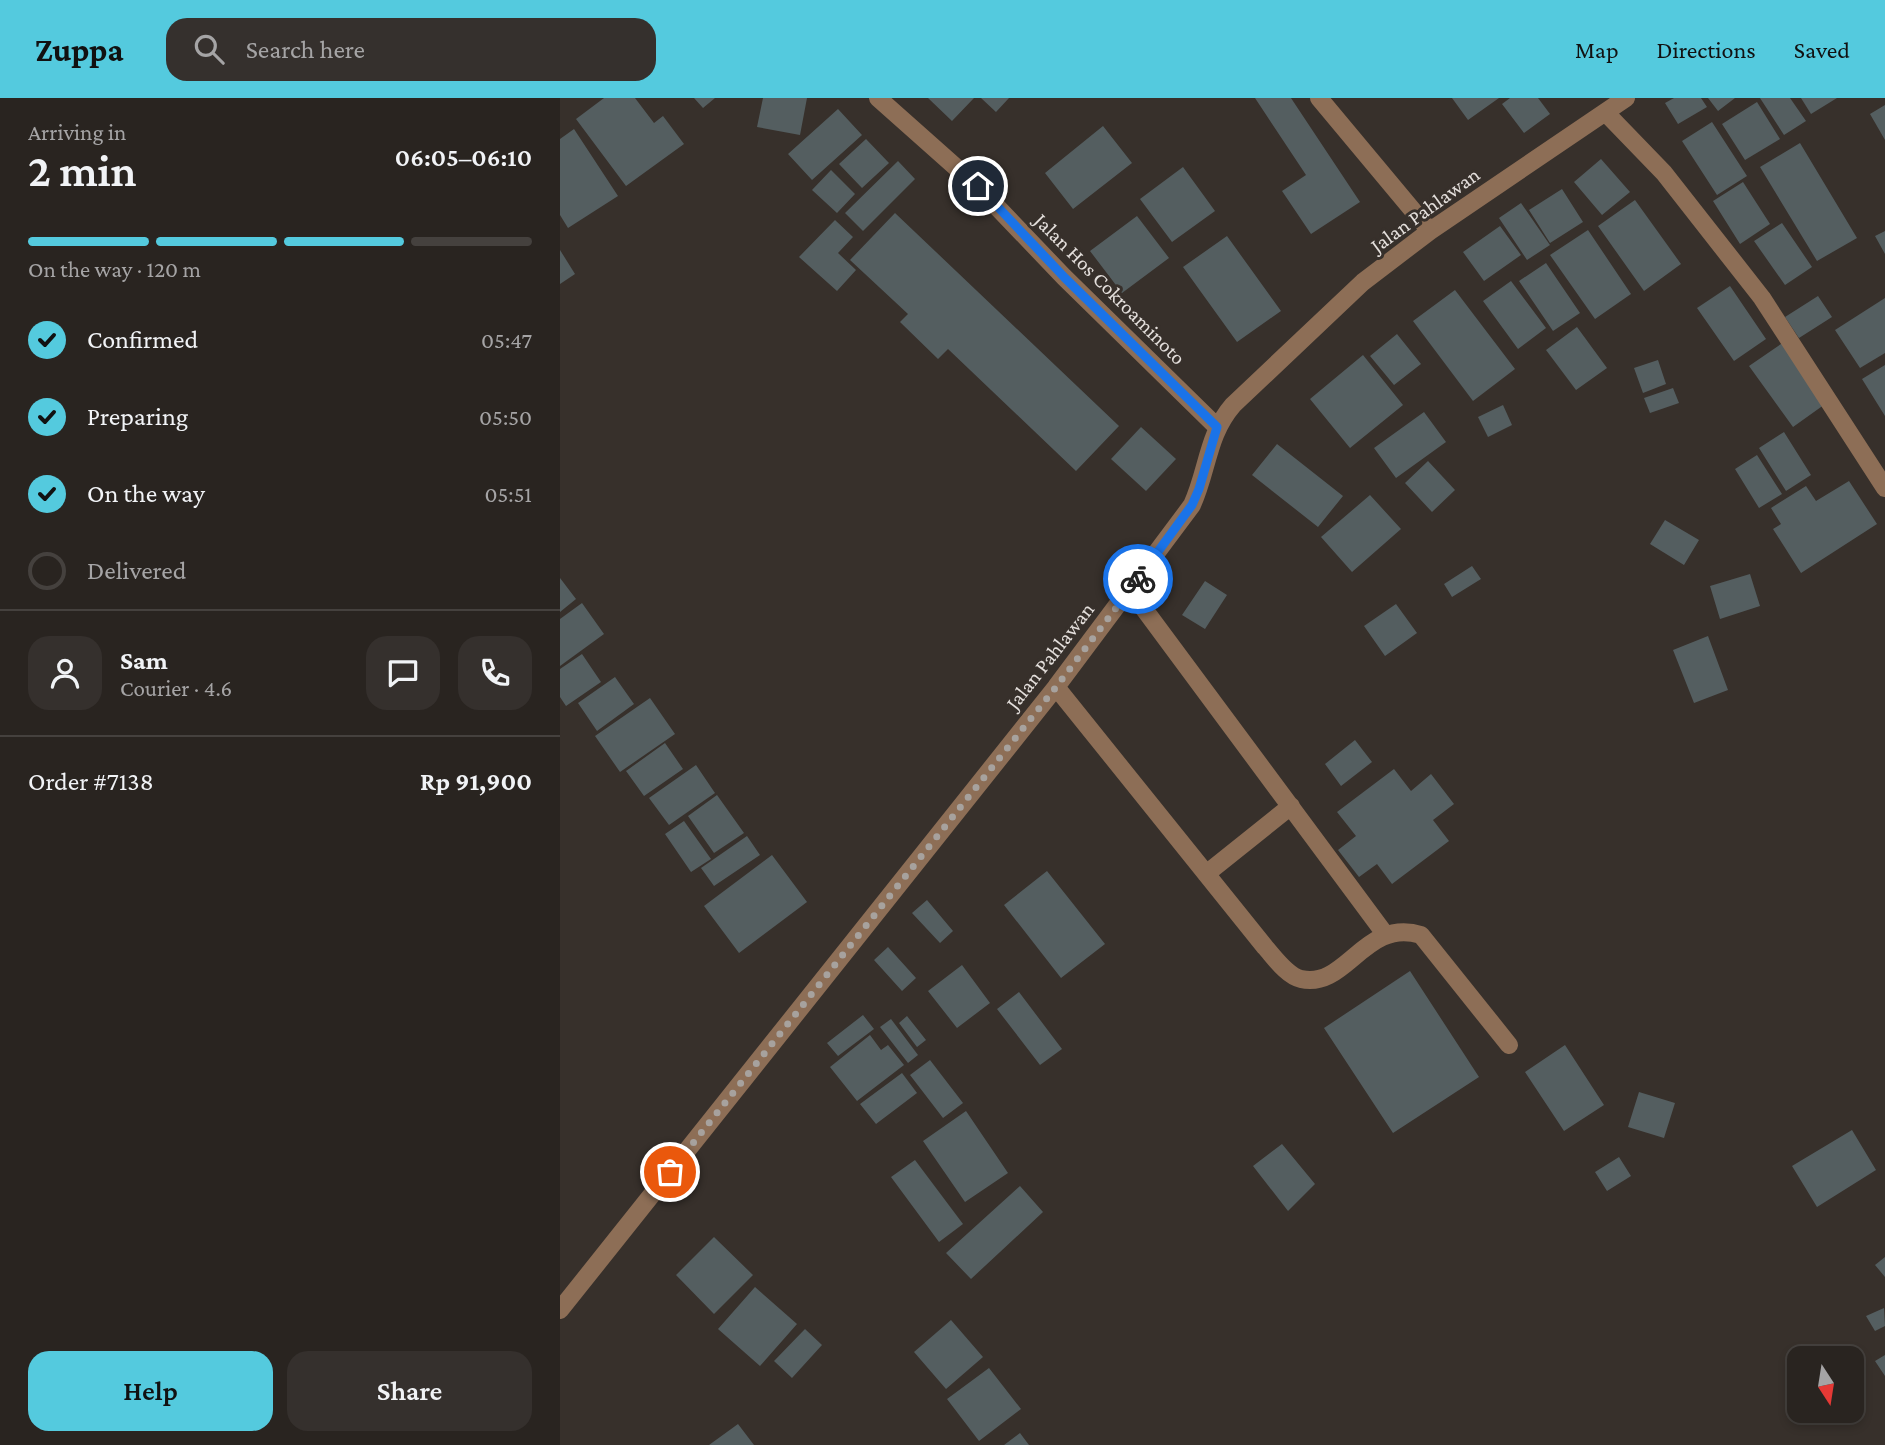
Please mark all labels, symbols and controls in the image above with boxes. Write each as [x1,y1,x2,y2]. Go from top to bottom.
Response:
search box [166,18,656,81]
icon: search [190,30,228,68]
text: Zuppa [35,31,124,68]
text: Search here [246,35,365,64]
text: Map [1575,36,1619,63]
text: Directions [1657,36,1756,63]
text: Saved [1794,36,1850,63]
text: Arriving in [28,119,126,145]
text: 06:05–06:10 [395,143,532,172]
text: 2 min [28,145,136,196]
pin [948,156,1008,216]
street label: Jalan Pahlawan [1364,162,1484,259]
icon: home [959,167,997,205]
street label: Jalan Hos Cokroaminoto [1028,207,1191,370]
text: On the way · 120 m [28,256,201,282]
icon: check [28,321,66,359]
text: Confirmed [87,325,198,354]
text: 05:47 [481,327,532,353]
icon: check [28,398,66,436]
text: Preparing [87,402,188,431]
text: 05:50 [479,404,532,430]
icon: check [28,475,66,513]
text: On the way [87,479,205,508]
text: 05:51 [485,481,532,507]
courier [1103,544,1173,614]
text: Delivered [87,556,186,585]
icon: bike [1119,560,1157,598]
street label: Jalan Pahlawan [1000,598,1099,716]
button: person [28,636,102,710]
button: chat [366,636,440,710]
button: phone [458,636,532,710]
text: Sam [120,646,168,675]
text: Courier · 4.6 [120,675,232,701]
text: Order #7138 [28,767,154,796]
text: Rp 91,900 [420,767,532,796]
pin [640,1142,700,1202]
icon: bag [651,1153,689,1191]
north arrow [1787,1346,1864,1423]
map controls [1787,1346,1864,1423]
button: Help [28,1351,273,1431]
button: Share [287,1351,532,1431]

